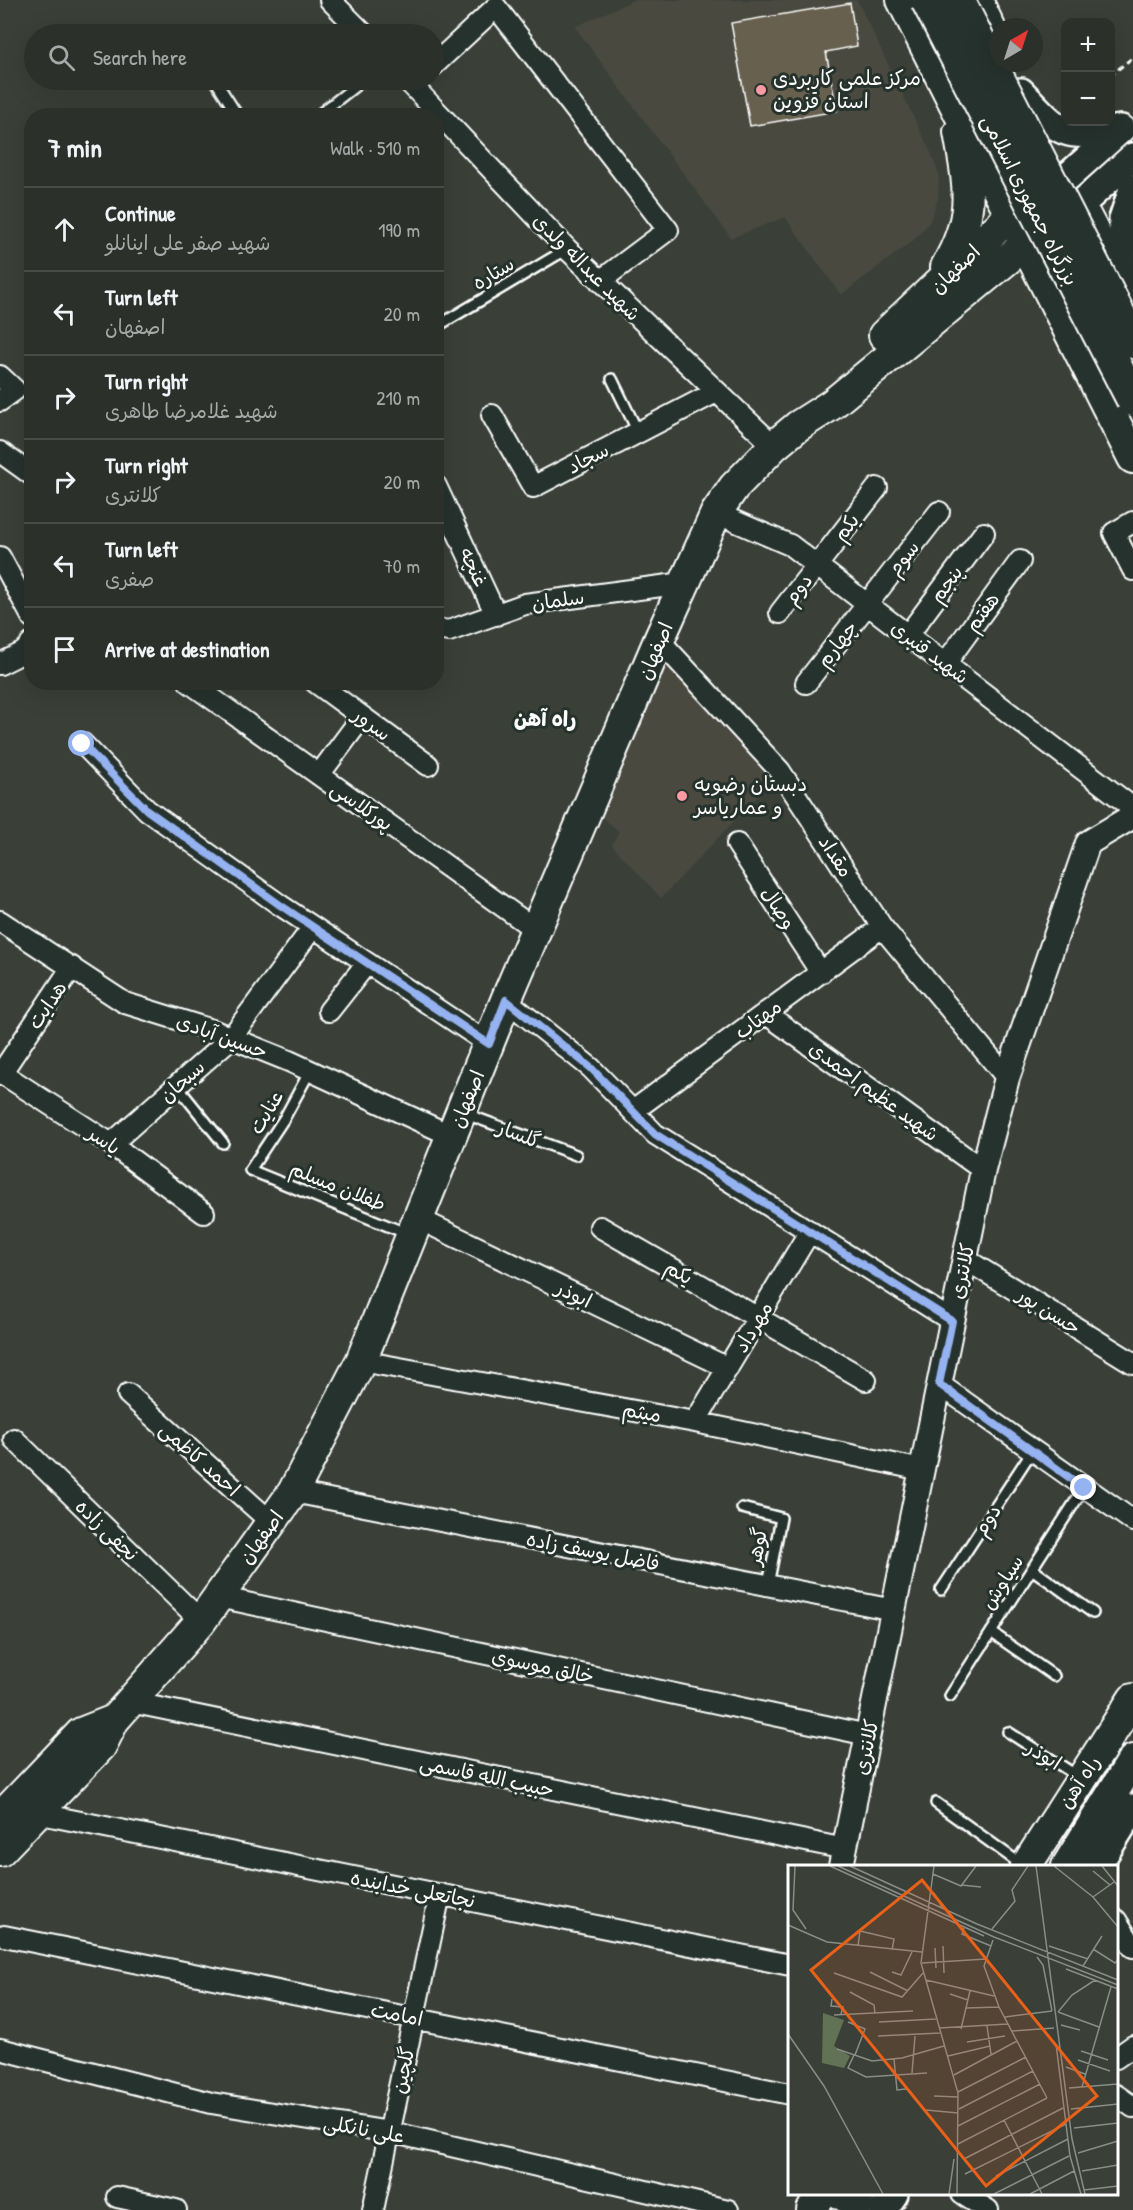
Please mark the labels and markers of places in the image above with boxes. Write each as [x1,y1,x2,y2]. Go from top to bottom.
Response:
place label: مرکز علمی کاربردی استان قزوین [773,64,921,114]
marker: مرکز علمی کاربردی استان قزوین [754,83,768,97]
place label: دبستان رضویه و عماریاسر [692,770,807,820]
marker: دبستان رضویه و عماریاسر [675,789,689,803]

